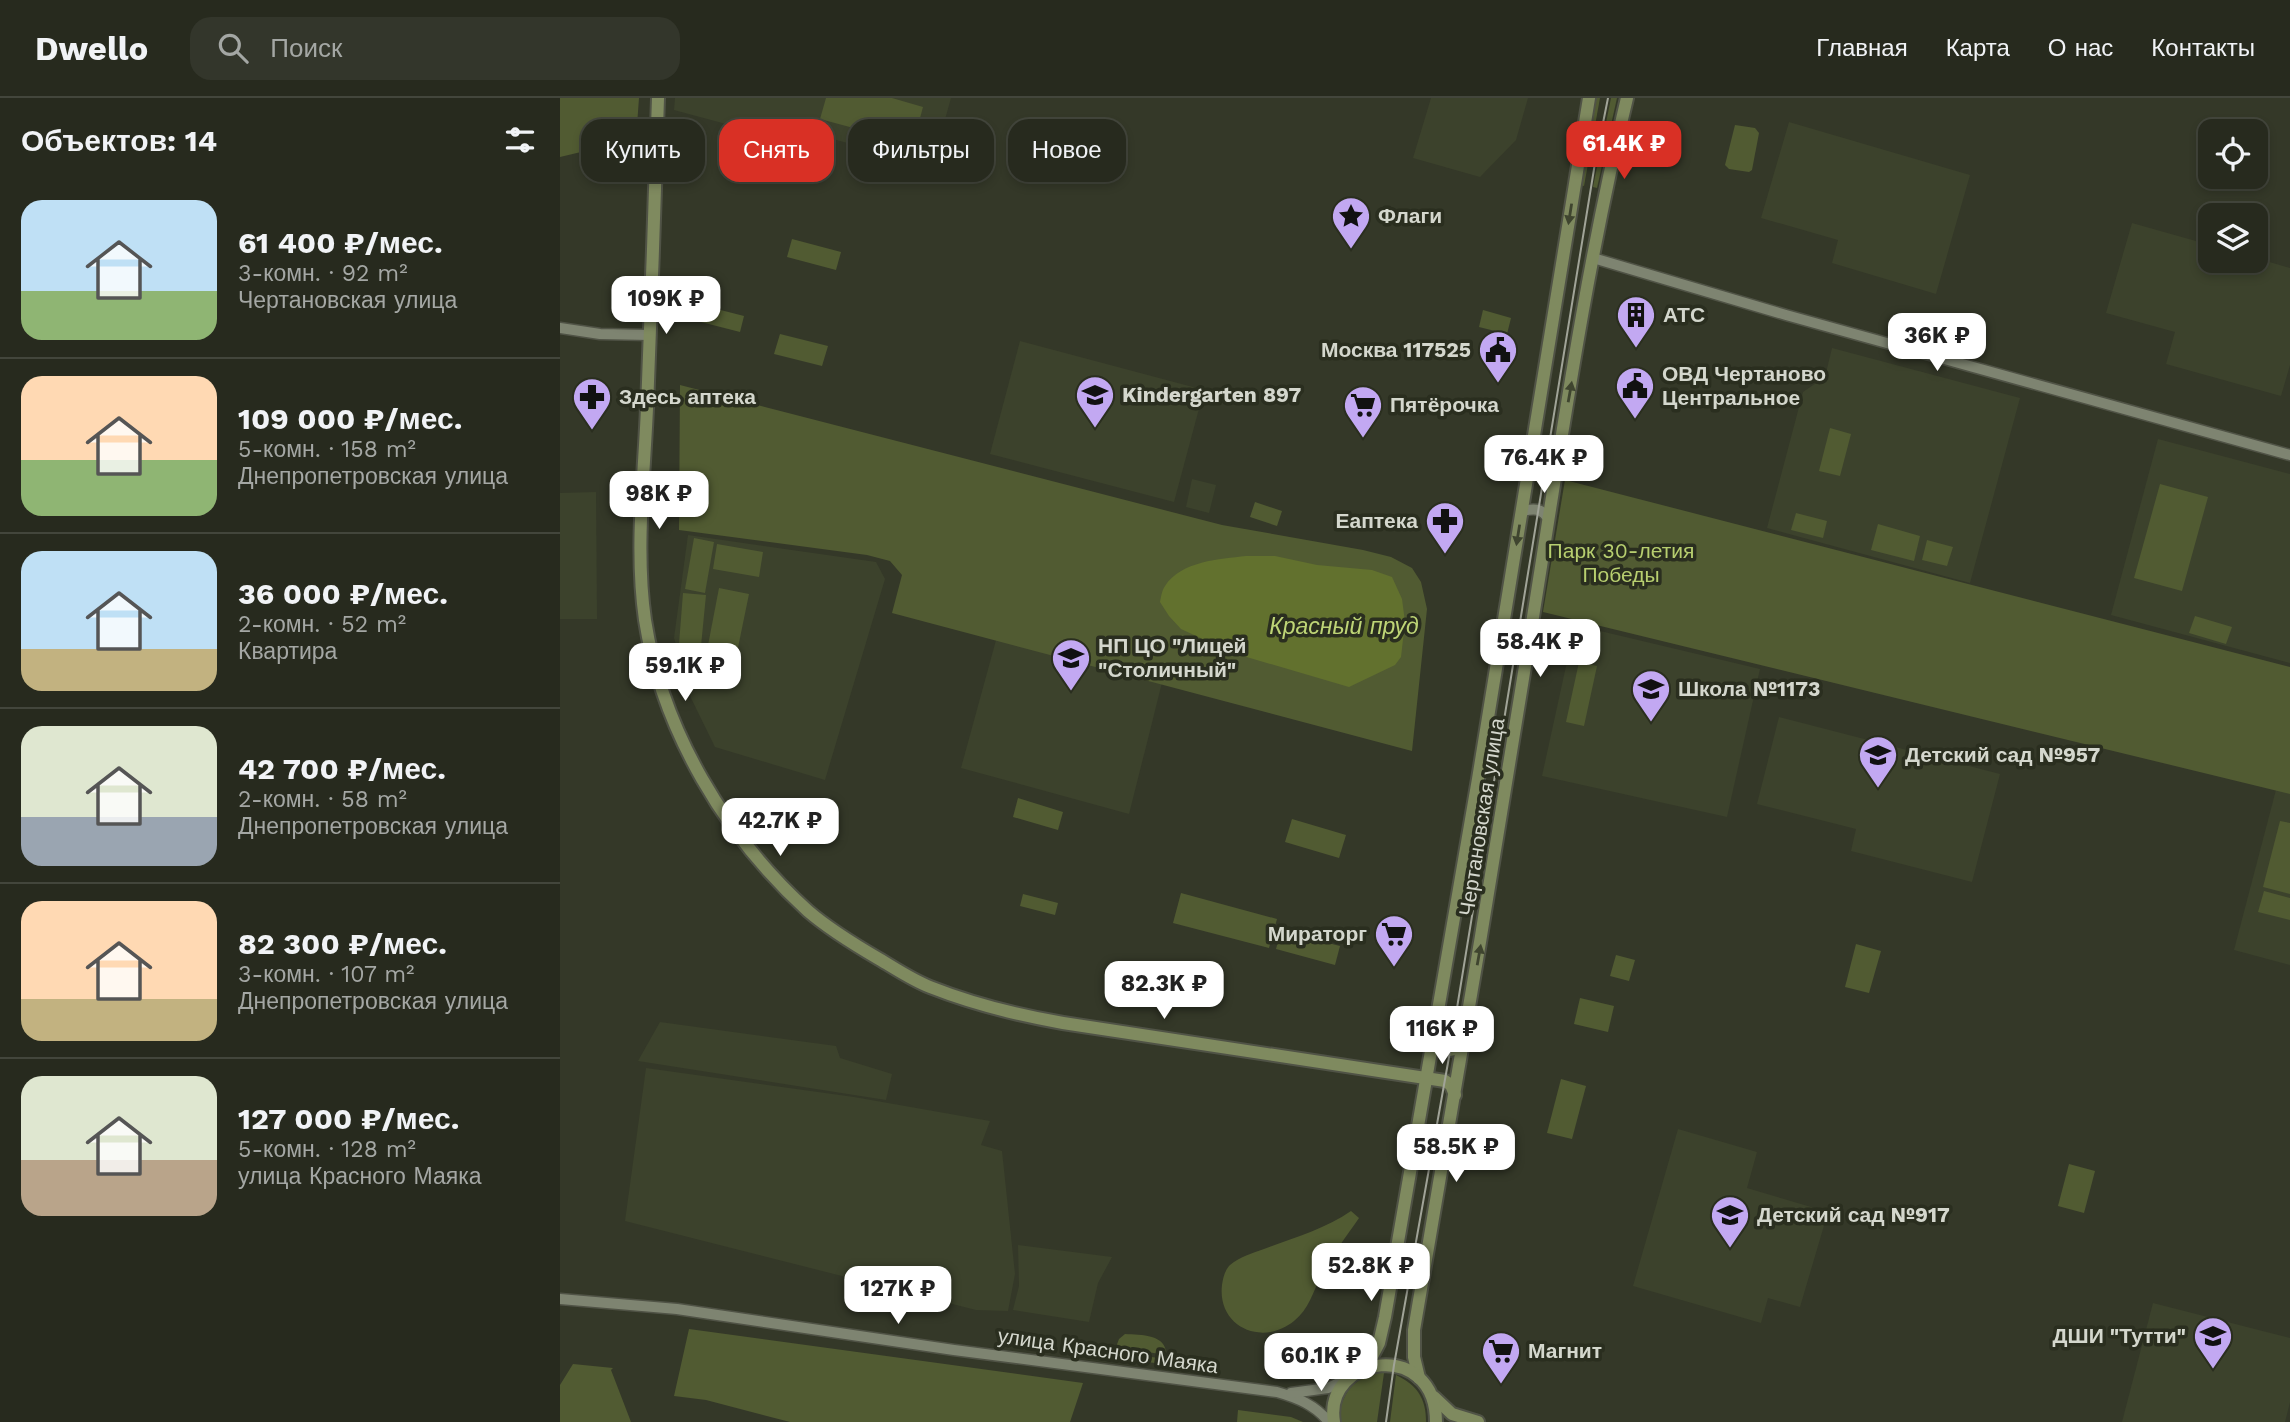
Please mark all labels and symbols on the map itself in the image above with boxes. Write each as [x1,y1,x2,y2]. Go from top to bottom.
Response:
pin: 61.4K ₽ [1559,122,1689,181]
place icon: Флаги [1330,195,1372,250]
place label: Флаги [1378,203,1442,228]
one-way arrow [1564,203,1575,225]
pin: 109K ₽ [609,276,723,336]
building icon: АТС [1615,294,1657,349]
place label: АТС [1663,302,1705,327]
pin: 36K ₽ [1888,314,1986,373]
public building icon: Москва 117525 [1477,329,1519,384]
place label: Москва 117525 [1321,337,1471,362]
place label: ОВД Чертаново Центральное [1662,361,1826,410]
public building icon: ОВД Чертаново Центральное [1614,365,1656,420]
school or university icon: Kindergarten 897 [1074,374,1116,429]
pharmacy icon: Здесь аптека [571,376,613,431]
one-way arrow [1565,381,1576,403]
place label: Kindergarten 897 [1122,382,1301,407]
place label: Здесь аптека [619,384,756,409]
supermarket icon: Пятёрочка [1342,384,1384,439]
place label: Пятёрочка [1390,392,1499,417]
pin: 76.4K ₽ [1479,436,1609,495]
pin: 98K ₽ [610,472,708,531]
pharmacy icon: Еаптека [1424,500,1466,555]
place label: Еаптека [1335,508,1418,533]
one-way arrow [1512,524,1523,546]
park label: Парк 30-летия Победы [1548,538,1694,587]
water label: Красный пруд [1269,613,1419,640]
pin: 58.4K ₽ [1475,620,1605,679]
place label: НП ЦО "Лицей "Столичный" [1098,633,1246,682]
school or university icon: НП ЦО "Лицей "Столичный" [1050,637,1092,692]
pin: 59.1K ₽ [620,644,750,703]
school or university icon: Школа №1173 [1630,668,1672,723]
place label: Школа №1173 [1678,676,1820,701]
street label: Чертановская улица [1453,716,1510,918]
school or university icon: Детский сад №957 [1857,734,1899,789]
place label: Детский сад №957 [1905,742,2100,767]
pin: 42.7K ₽ [715,798,845,858]
supermarket icon: Мираторг [1373,913,1415,968]
place label: Мираторг [1268,921,1367,946]
one-way arrow [1474,944,1485,966]
pin: 82.3K ₽ [1099,962,1229,1021]
pin: 116K ₽ [1385,1006,1499,1066]
pin: 58.5K ₽ [1391,1124,1521,1184]
school or university icon: Детский сад №917 [1709,1194,1751,1249]
place label: Детский сад №917 [1757,1202,1950,1227]
pin: 52.8K ₽ [1306,1244,1436,1303]
pin: 127K ₽ [841,1266,955,1326]
school or university icon: ДШИ "Тутти" [2192,1315,2234,1370]
street label: улица Красного Маяка [996,1323,1220,1378]
place label: ДШИ "Тутти" [2053,1323,2186,1348]
supermarket icon: Магнит [1480,1330,1522,1385]
pin: 60.1K ₽ [1256,1334,1386,1393]
place label: Магнит [1528,1338,1602,1363]

